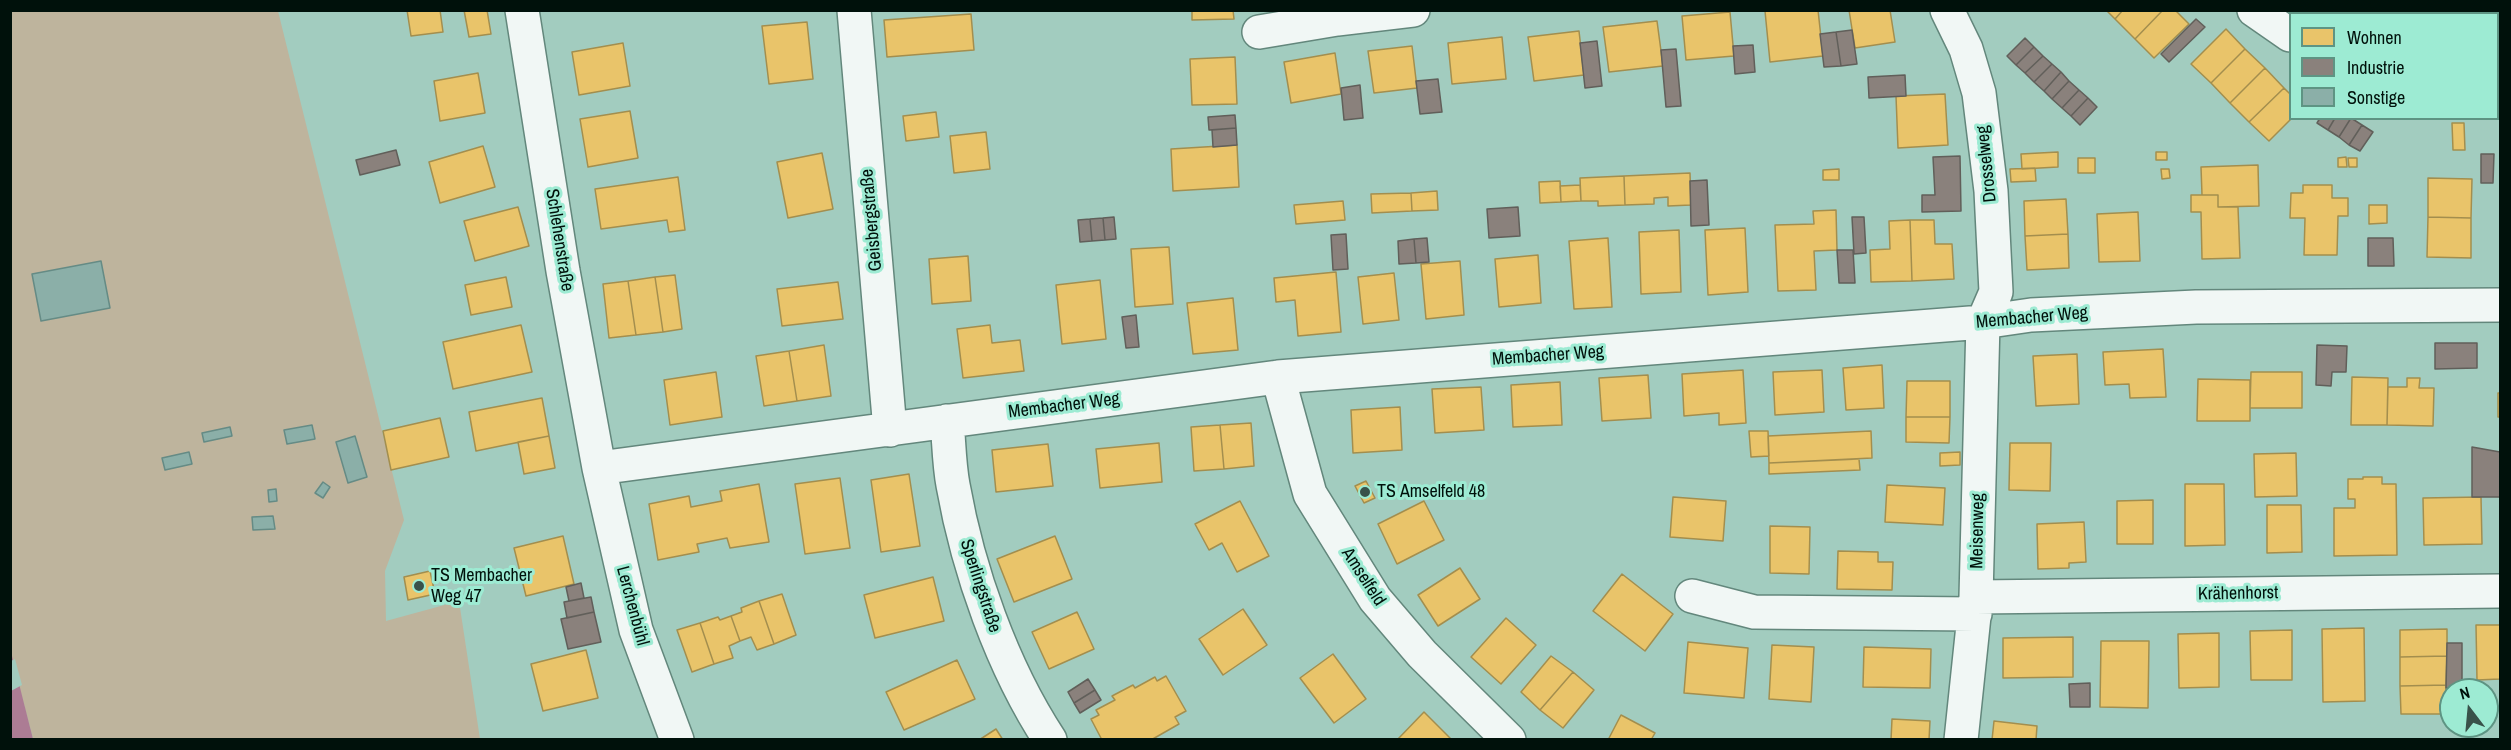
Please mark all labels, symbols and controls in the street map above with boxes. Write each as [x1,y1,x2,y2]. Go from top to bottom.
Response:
legend [2289,12,2499,120]
text: Wohnen [2347,25,2402,50]
text: Industrie [2347,55,2404,80]
text: Sonstige [2347,85,2405,110]
street label: Drosselweg [1972,125,2002,203]
street label: Geisbergstraße [857,168,887,272]
street label: Schlehenstraße [540,187,578,293]
street label: Membacher Weg [1975,302,2089,334]
street label: Membacher Weg [1491,341,1605,371]
street label: Membacher Weg [1007,388,1121,424]
place label: TS Amselfeld 48 [1377,481,1485,503]
marker: TS Amselfeld 48 [1358,485,1372,499]
street label: Meisenweg [1967,493,1989,569]
street label: Sperlingstraße [955,537,1005,635]
street label: Amselfeld [1336,544,1390,610]
street label: Lerchenbühl [611,564,653,648]
place label: TS Membacher Weg 47 [431,565,532,608]
marker: TS Membacher Weg 47 [412,579,426,593]
street label: Krähenhorst [2198,583,2278,605]
north arrow [2439,678,2499,738]
text: N [2457,681,2472,705]

